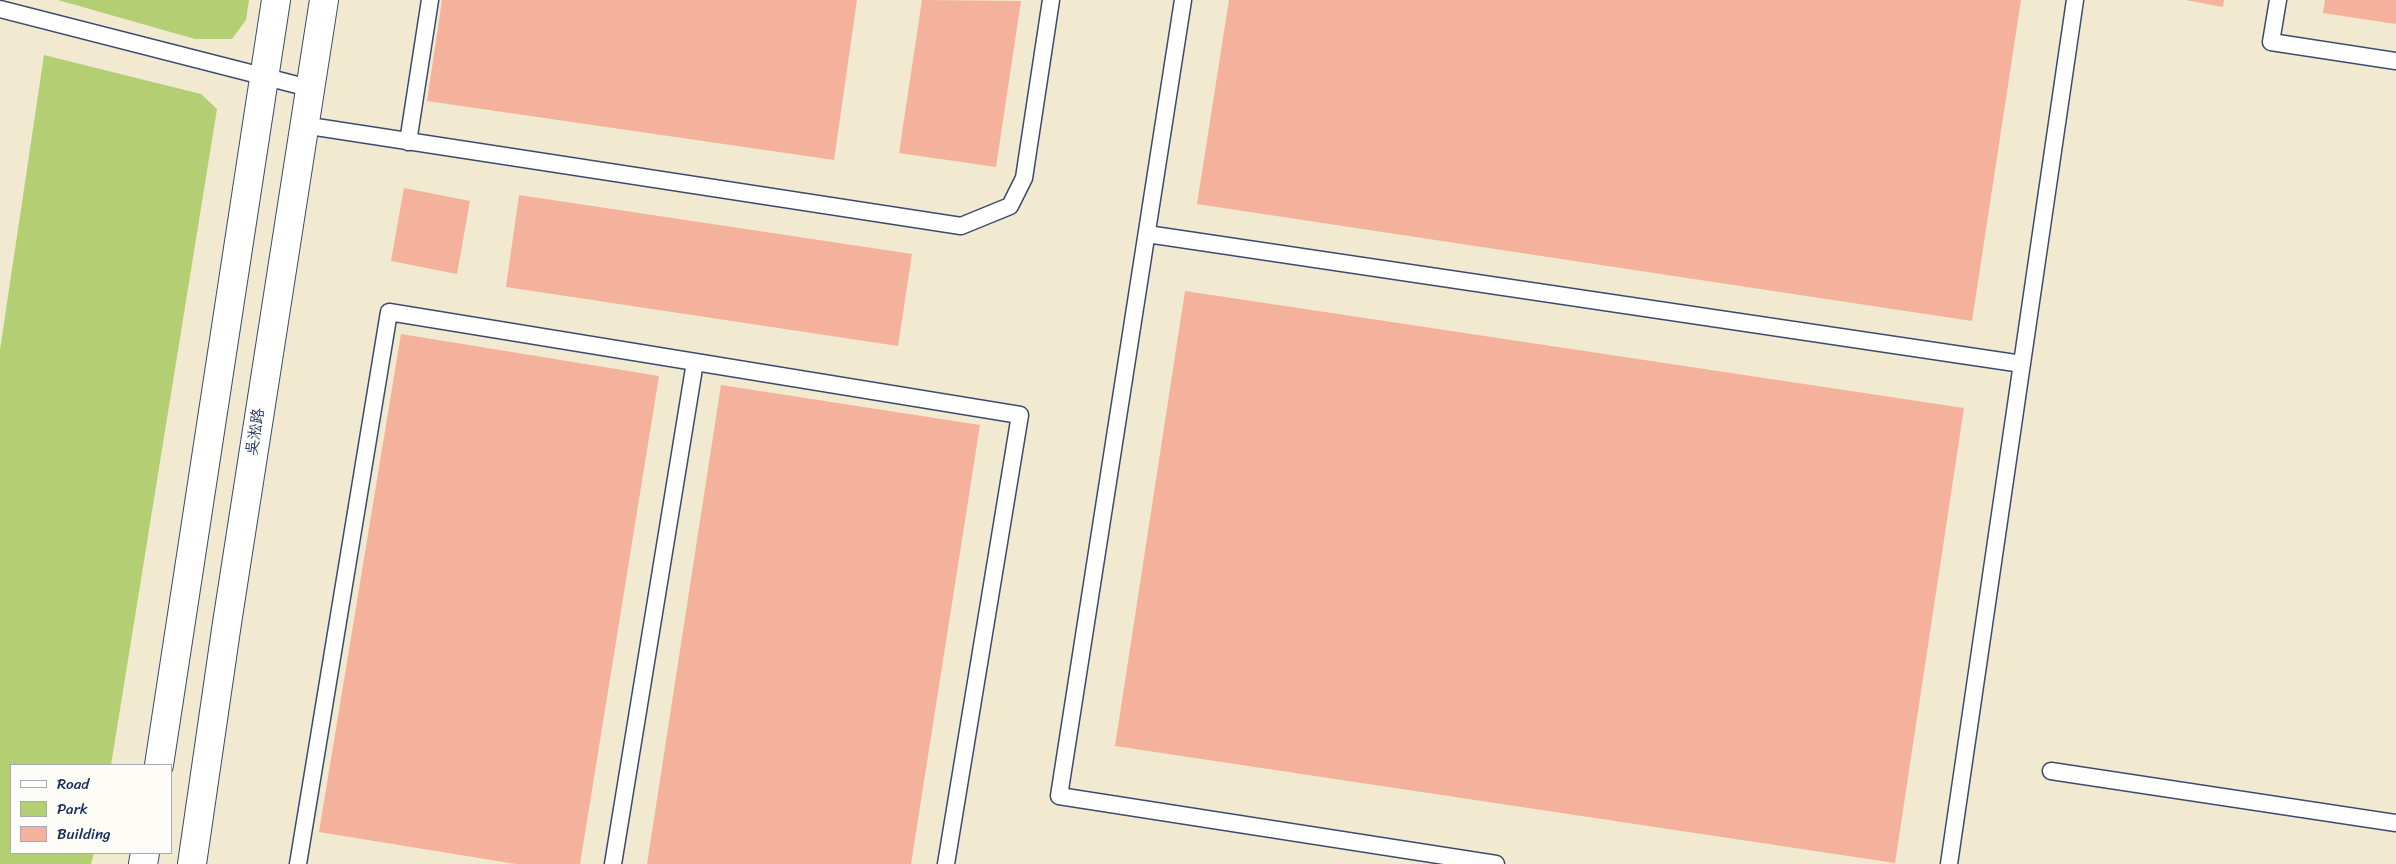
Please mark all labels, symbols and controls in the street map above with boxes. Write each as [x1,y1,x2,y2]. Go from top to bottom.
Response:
street label: 吴淞路 [243,407,269,457]
legend [10,764,172,854]
text: Road [57,771,89,797]
text: Park [57,796,88,822]
text: Building [57,821,111,847]

